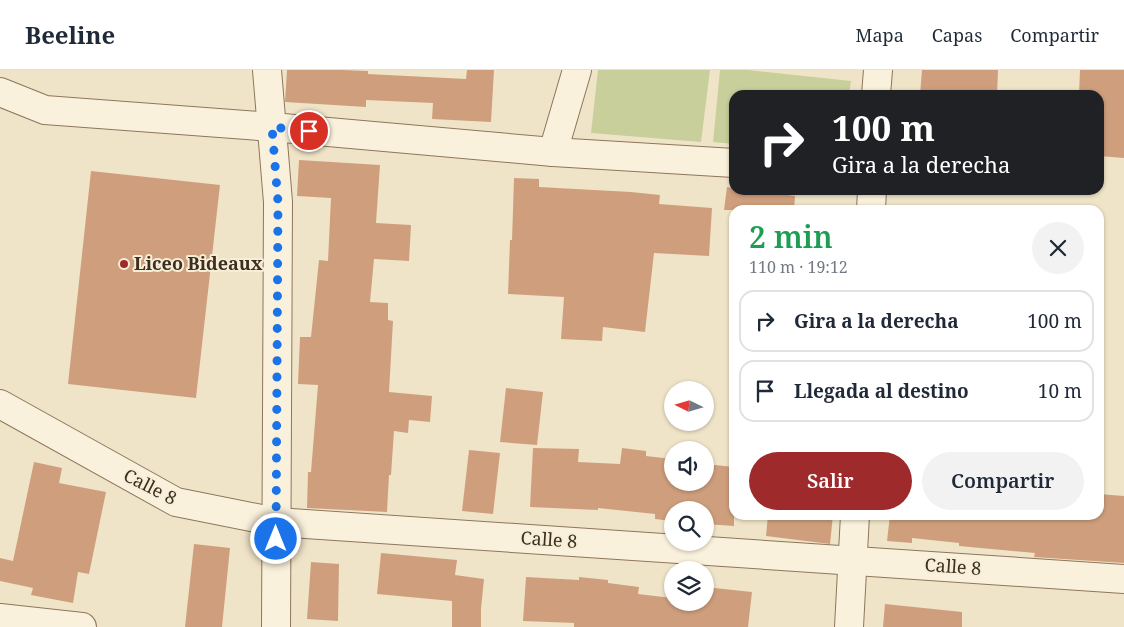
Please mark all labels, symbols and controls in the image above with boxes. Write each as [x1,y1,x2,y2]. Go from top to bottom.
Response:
text: Beeline [25,18,115,51]
text: Mapa [856,23,904,47]
text: Capas [932,23,982,47]
text: Compartir [1010,23,1099,47]
text: 100 m [832,104,935,151]
pin [288,110,330,152]
icon: right [749,110,814,175]
icon: arrive [295,117,323,145]
text: Gira a la derecha [832,149,1010,179]
text: 2 min [749,216,833,257]
button: close [1032,222,1084,274]
place label: Liceo Bideaux [134,251,263,275]
text: 110 m · 19:12 [749,256,848,278]
marker: Liceo Bideaux [118,258,130,270]
icon: right [751,307,779,335]
text: Gira a la derecha [794,308,959,334]
text: 100 m [1027,308,1082,334]
icon: arrive [751,377,779,405]
text: Llegada al destino [794,378,969,404]
text: 10 m [1038,378,1082,404]
north arrow [664,381,714,431]
map controls [664,381,714,611]
button: sound [664,441,714,491]
button: Salir [749,452,912,510]
button: Compartir [922,452,1084,510]
street label: Calle 8 [120,463,181,510]
button: search [664,501,714,551]
position arrow [249,512,301,564]
street label: Calle 8 [520,525,578,553]
street label: Calle 8 [924,552,982,580]
button: layers [664,561,714,611]

